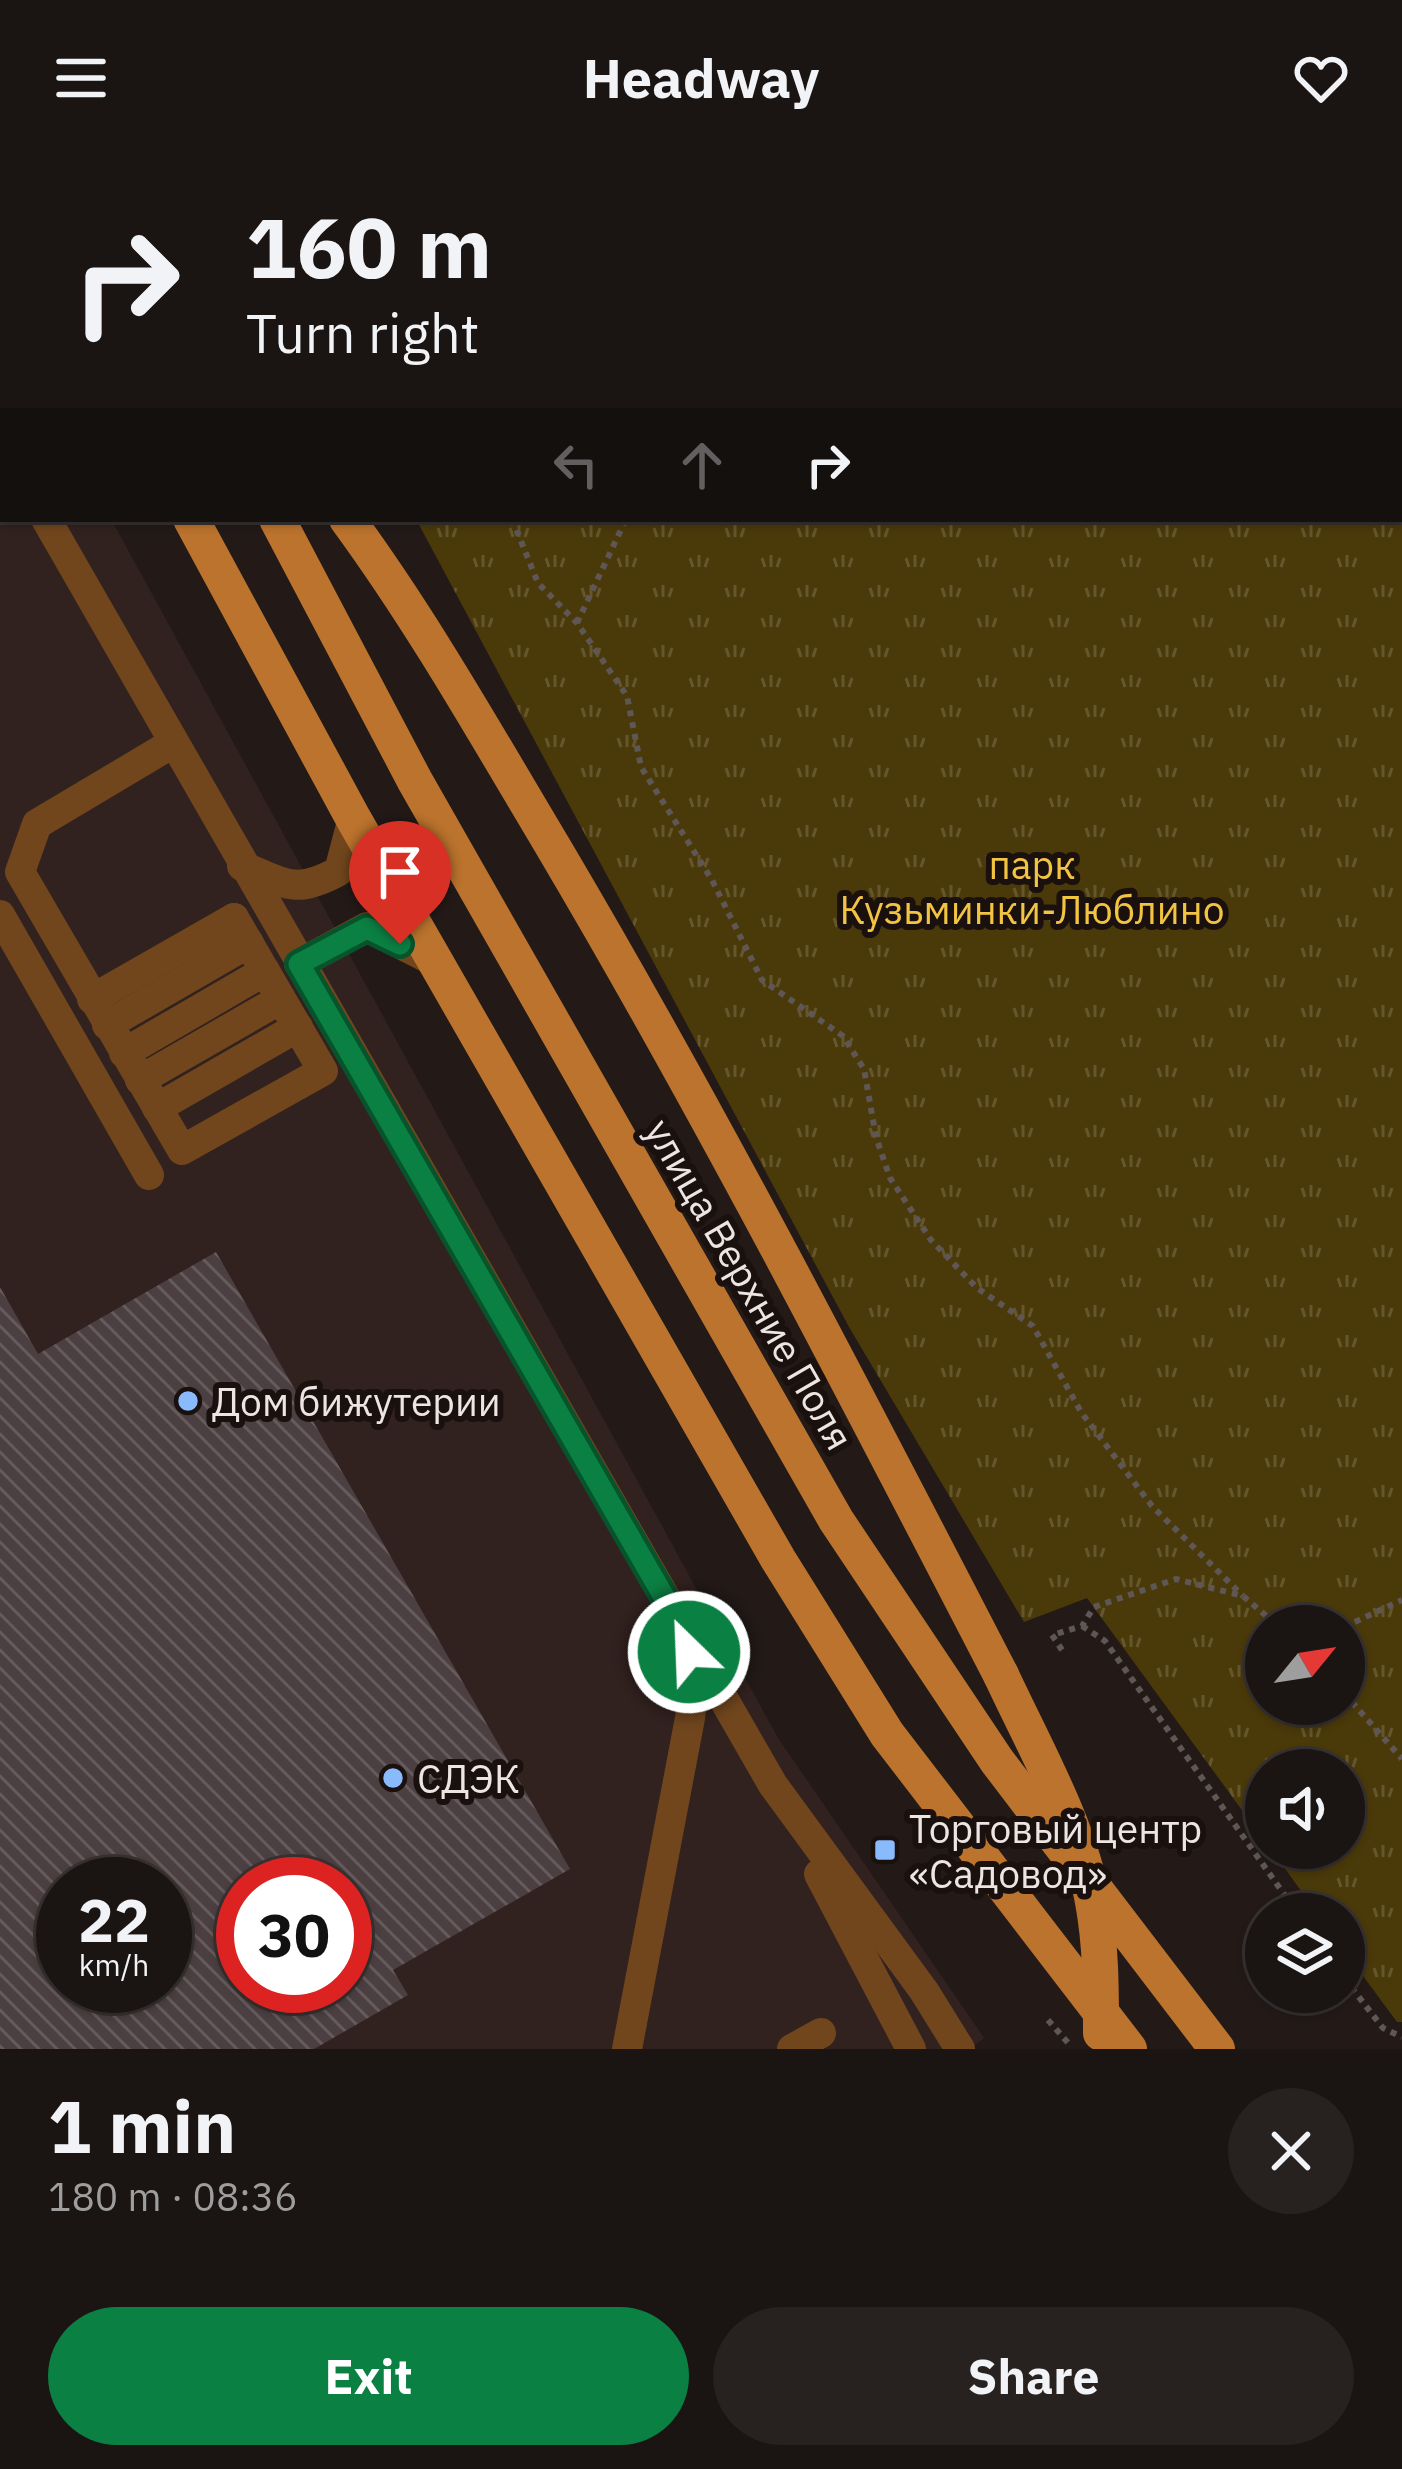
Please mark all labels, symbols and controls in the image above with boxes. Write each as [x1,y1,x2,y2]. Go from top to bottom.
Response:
text: Headway [583,43,819,113]
icon: menu [48,45,114,111]
icon: heart [1288,45,1354,111]
text: 160 m [246,192,492,301]
icon: right [48,204,204,360]
text: Turn right [246,298,480,368]
icon: left [543,432,609,498]
icon: ahead [669,432,735,498]
icon: right [795,432,861,498]
pin [349,821,451,944]
icon: arrive [367,839,433,905]
park label: парк Кузьминки-Люблино [839,839,1225,935]
street label: улица Верхние Поля [634,1109,866,1459]
place label: Дом бижутерии [212,1376,501,1427]
marker: Дом бижутерии [175,1388,201,1414]
position arrow [626,1589,752,1715]
north arrow [1245,1605,1365,1725]
map controls [1245,1605,1365,2013]
button: sound [1245,1749,1365,1869]
place label: СДЭК [417,1753,520,1804]
marker: СДЭК [380,1765,406,1791]
place label: Торговый центр «Садовод» [909,1803,1202,1899]
marker: Торговый центр «Садовод» [872,1837,898,1863]
speed limit sign: 30 [216,1857,372,2013]
text: 22 [78,1880,150,1959]
button: layers [1245,1893,1365,2013]
text: km/h [79,1945,149,1984]
text: 1 min [48,2079,236,2173]
button: close [1228,2088,1354,2214]
text: 180 m · 08:36 [48,2171,298,2222]
button: Exit [48,2307,689,2445]
button: Share [713,2307,1354,2445]

